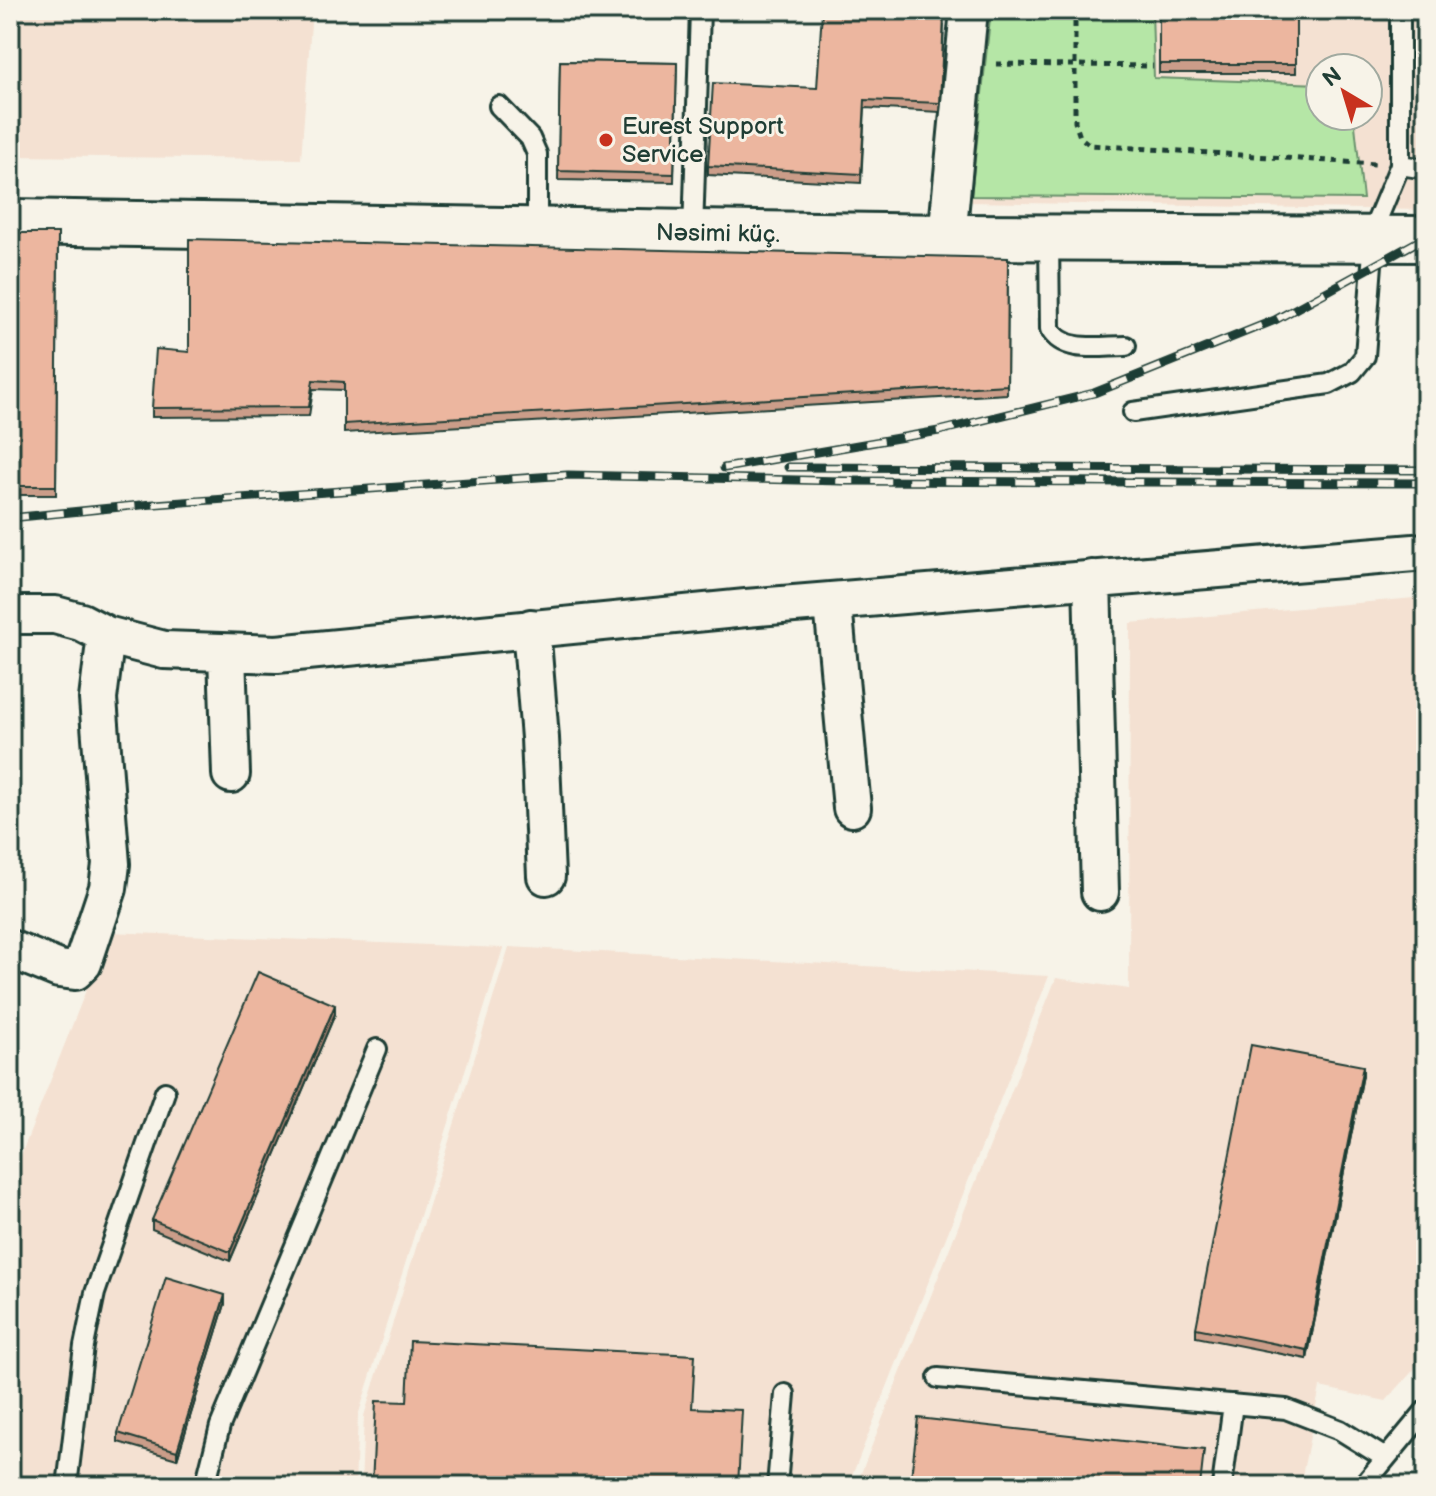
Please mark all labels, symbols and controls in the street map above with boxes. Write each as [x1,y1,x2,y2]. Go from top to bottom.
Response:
north arrow [1304,52,1384,132]
text: N [1318,62,1347,93]
place label: Eurest Support Service [622,112,784,169]
marker: Eurest Support Service [597,131,615,149]
street label: Nəsimi küç. [656,218,780,249]

